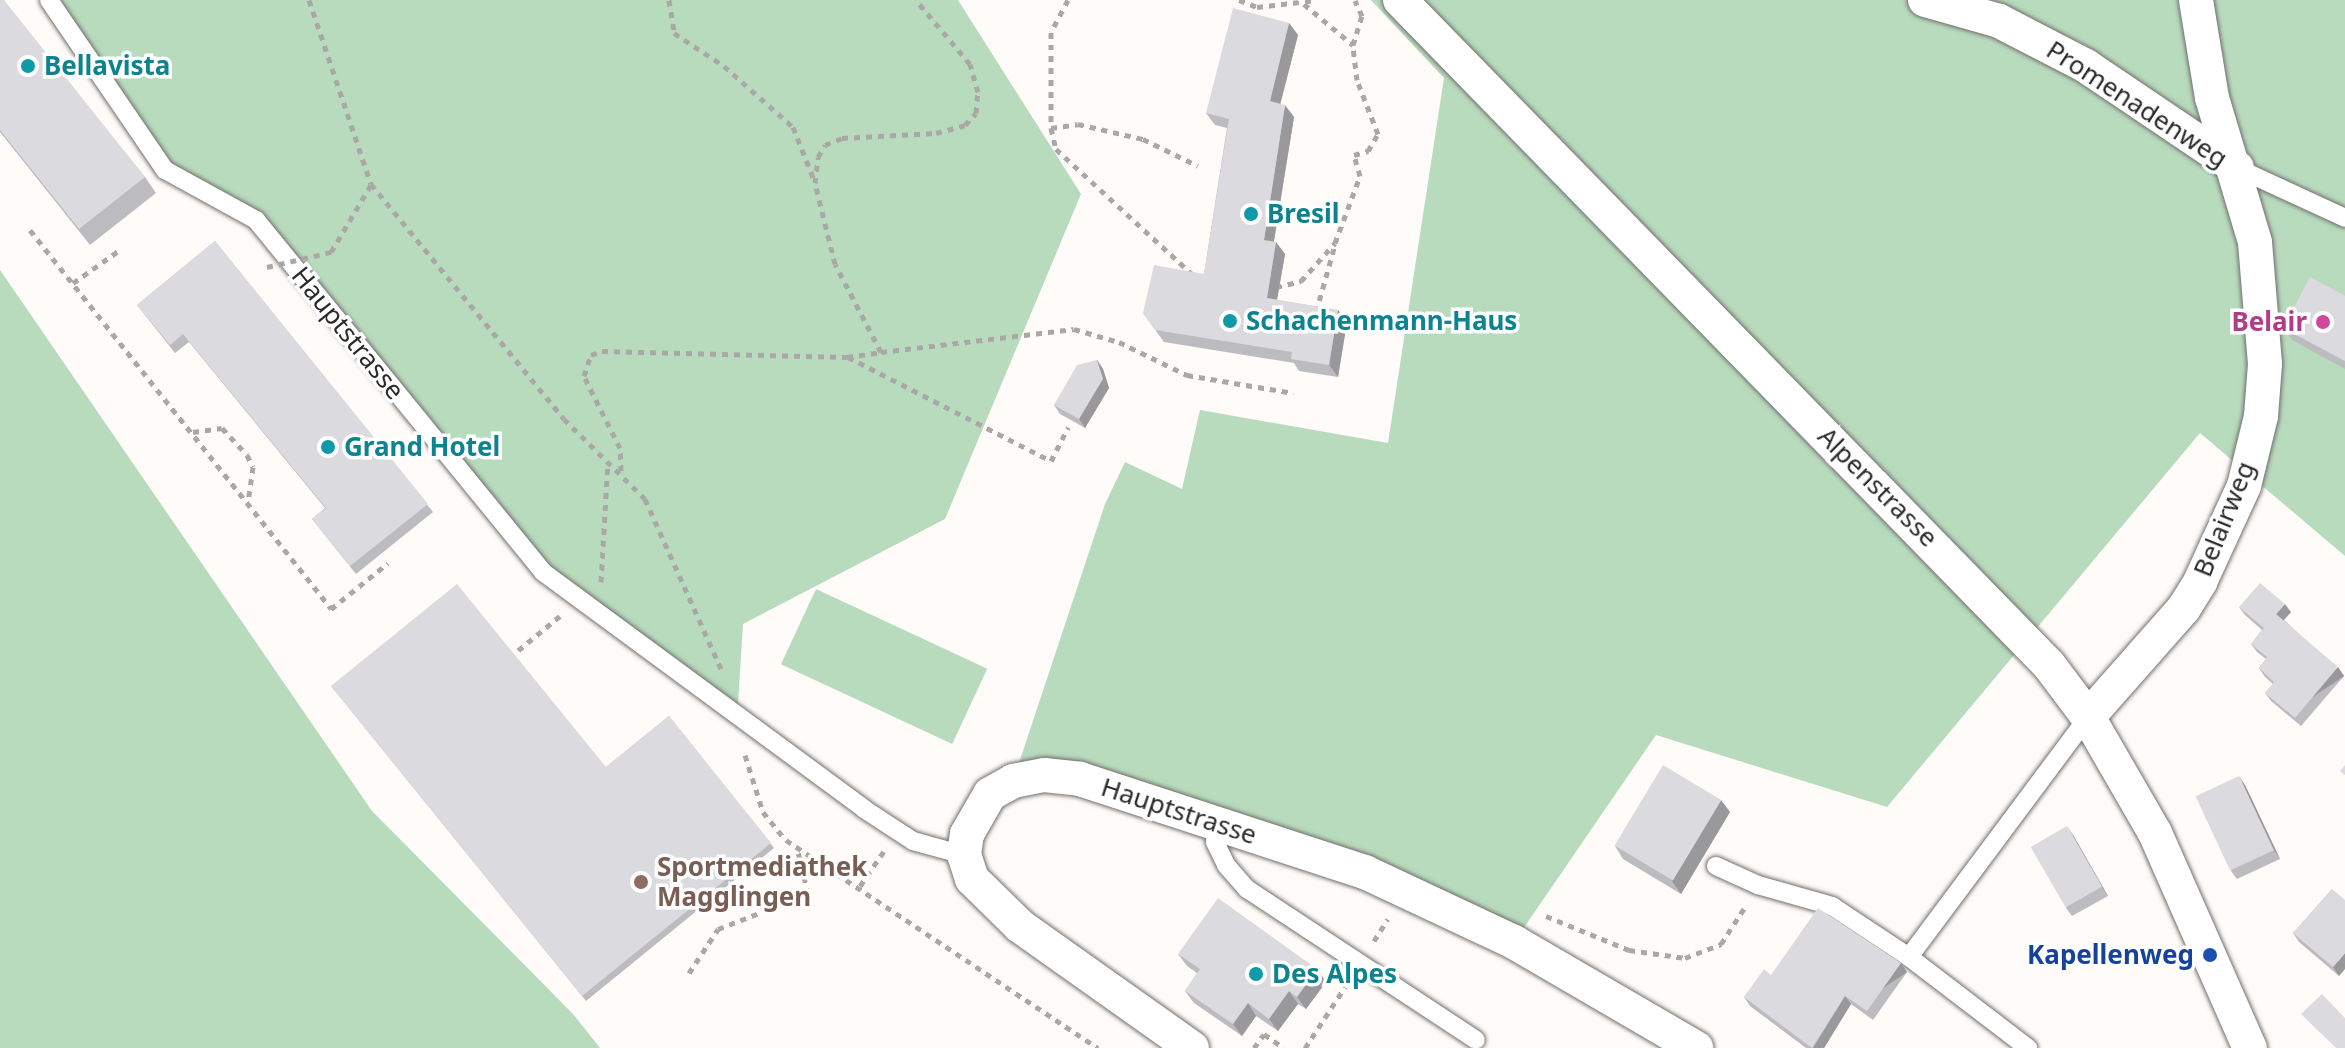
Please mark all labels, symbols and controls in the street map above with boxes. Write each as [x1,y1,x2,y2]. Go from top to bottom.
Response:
street label: Promenadenweg [2041,34,2233,174]
place label: Bellavista [44,50,170,82]
marker: Bellavista [19,57,37,75]
place label: Bresil [1267,198,1339,230]
marker: Bresil [1242,205,1260,223]
street label: Hauptstrasse [285,260,411,406]
place label: Schachenmann-Haus [1246,305,1517,337]
place label: Belair [2231,306,2307,338]
marker: Schachenmann-Haus [1221,312,1239,330]
marker: Belair [2314,313,2332,331]
street label: Alpenstrasse [1812,421,1944,553]
place label: Grand Hotel [344,431,500,463]
marker: Grand Hotel [319,438,337,456]
street label: Belairweg [2187,457,2261,581]
street label: Hauptstrasse [1097,771,1261,851]
place label: Sportmediathek Magglingen [657,851,867,912]
marker: Sportmediathek Magglingen [632,873,650,891]
place label: Kapellenweg [2027,939,2194,971]
marker: Kapellenweg [2201,946,2219,964]
place label: Des Alpes [1272,958,1397,990]
marker: Des Alpes [1247,965,1265,983]

